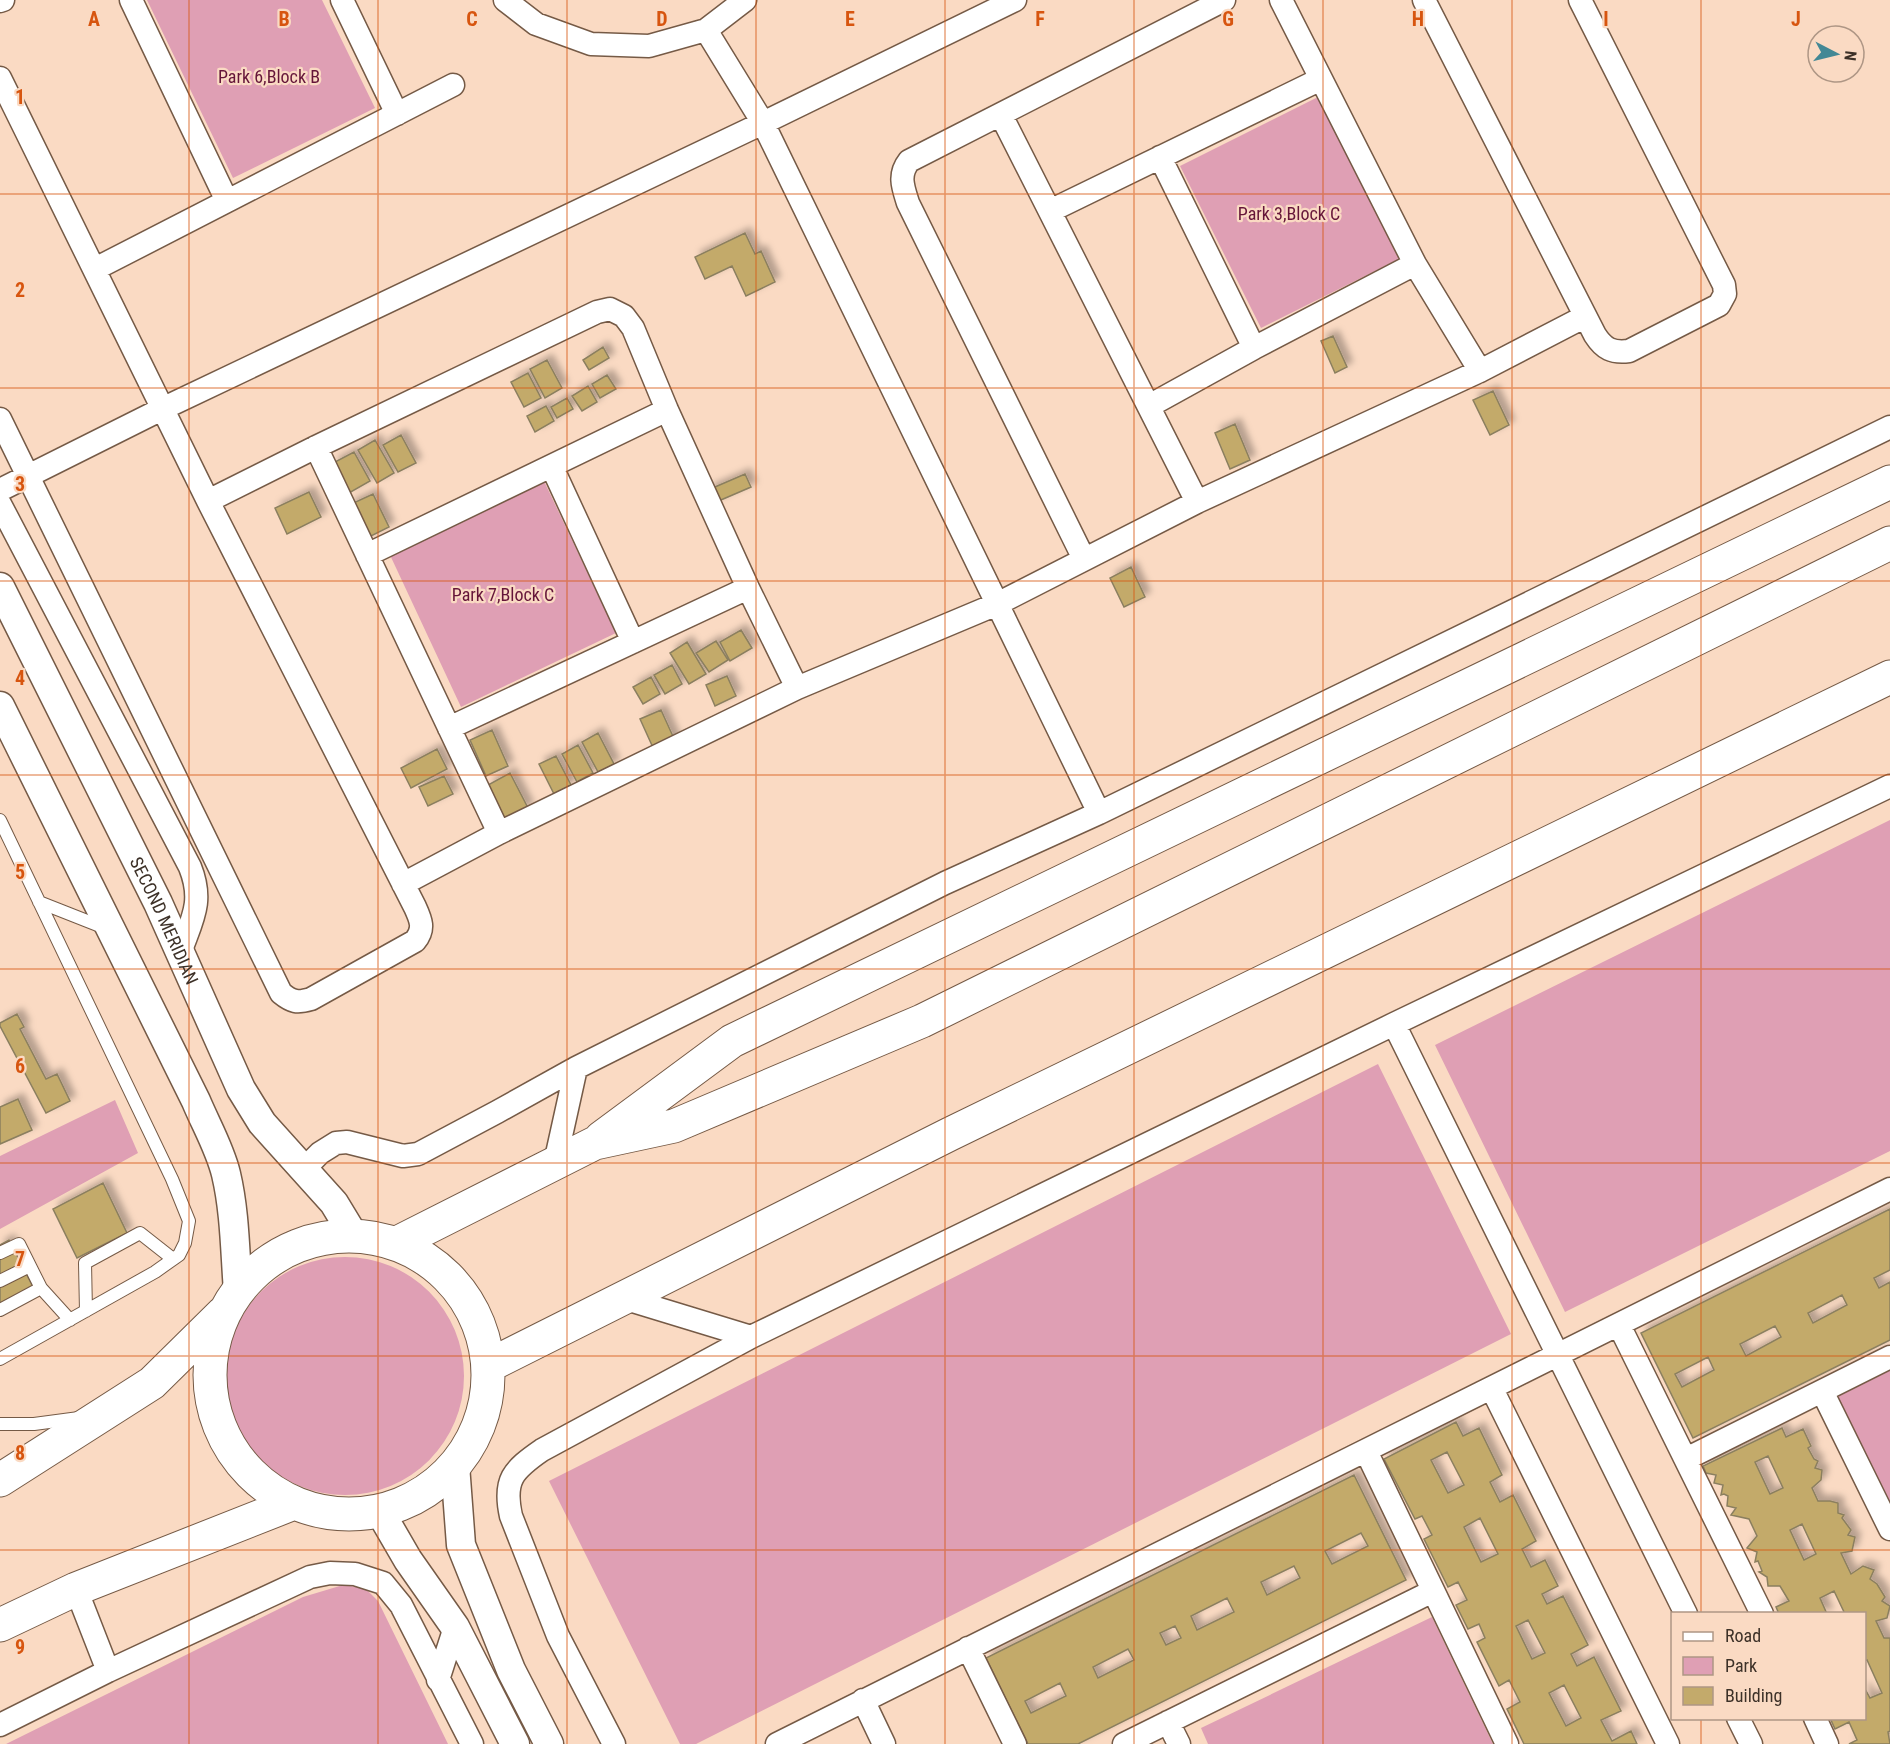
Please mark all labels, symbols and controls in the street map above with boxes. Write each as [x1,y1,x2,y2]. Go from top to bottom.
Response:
text: A [88,7,100,31]
text: B [278,7,290,31]
text: C [466,7,478,31]
text: D [656,7,668,31]
text: E [845,7,855,31]
text: F [1035,7,1045,31]
text: G [1222,7,1234,31]
text: H [1412,7,1424,31]
text: I [1603,7,1609,31]
text: J [1791,7,1801,31]
north arrow [1806,24,1866,84]
text: N [1840,50,1860,62]
park label: Park 6,Block B [218,66,320,87]
text: 1 [15,85,25,109]
park label: Park 3,Block C [1238,203,1340,224]
text: 2 [15,278,25,302]
text: 3 [15,472,25,496]
park label: Park 7,Block C [452,584,554,605]
text: 4 [15,666,25,690]
street label: SECOND MERIDIAN [126,853,203,987]
text: 5 [15,860,25,884]
text: 6 [15,1054,25,1078]
text: 7 [15,1247,25,1271]
text: 8 [15,1441,25,1465]
legend [1671,1612,1866,1720]
text: Road [1725,1625,1761,1646]
text: 9 [15,1635,25,1659]
text: Park [1725,1655,1757,1676]
text: Building [1725,1685,1782,1706]

